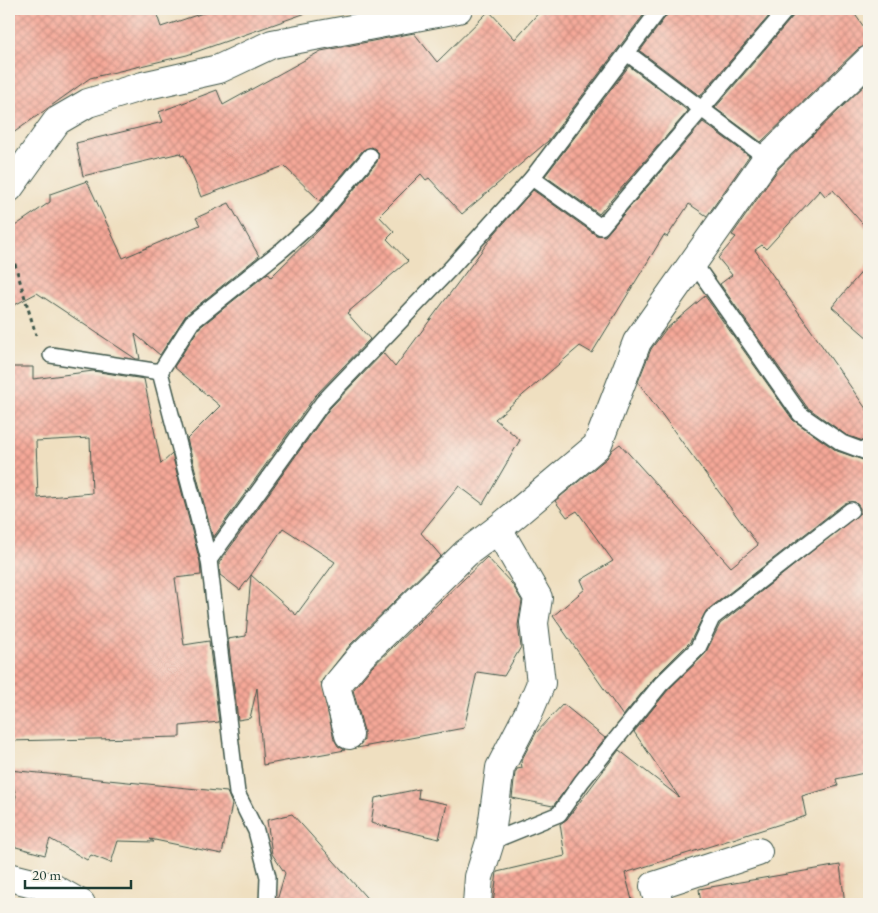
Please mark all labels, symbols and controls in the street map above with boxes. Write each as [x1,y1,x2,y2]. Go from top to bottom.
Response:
scale bar [25,858,131,890]
text: 20 m [32,865,61,884]

